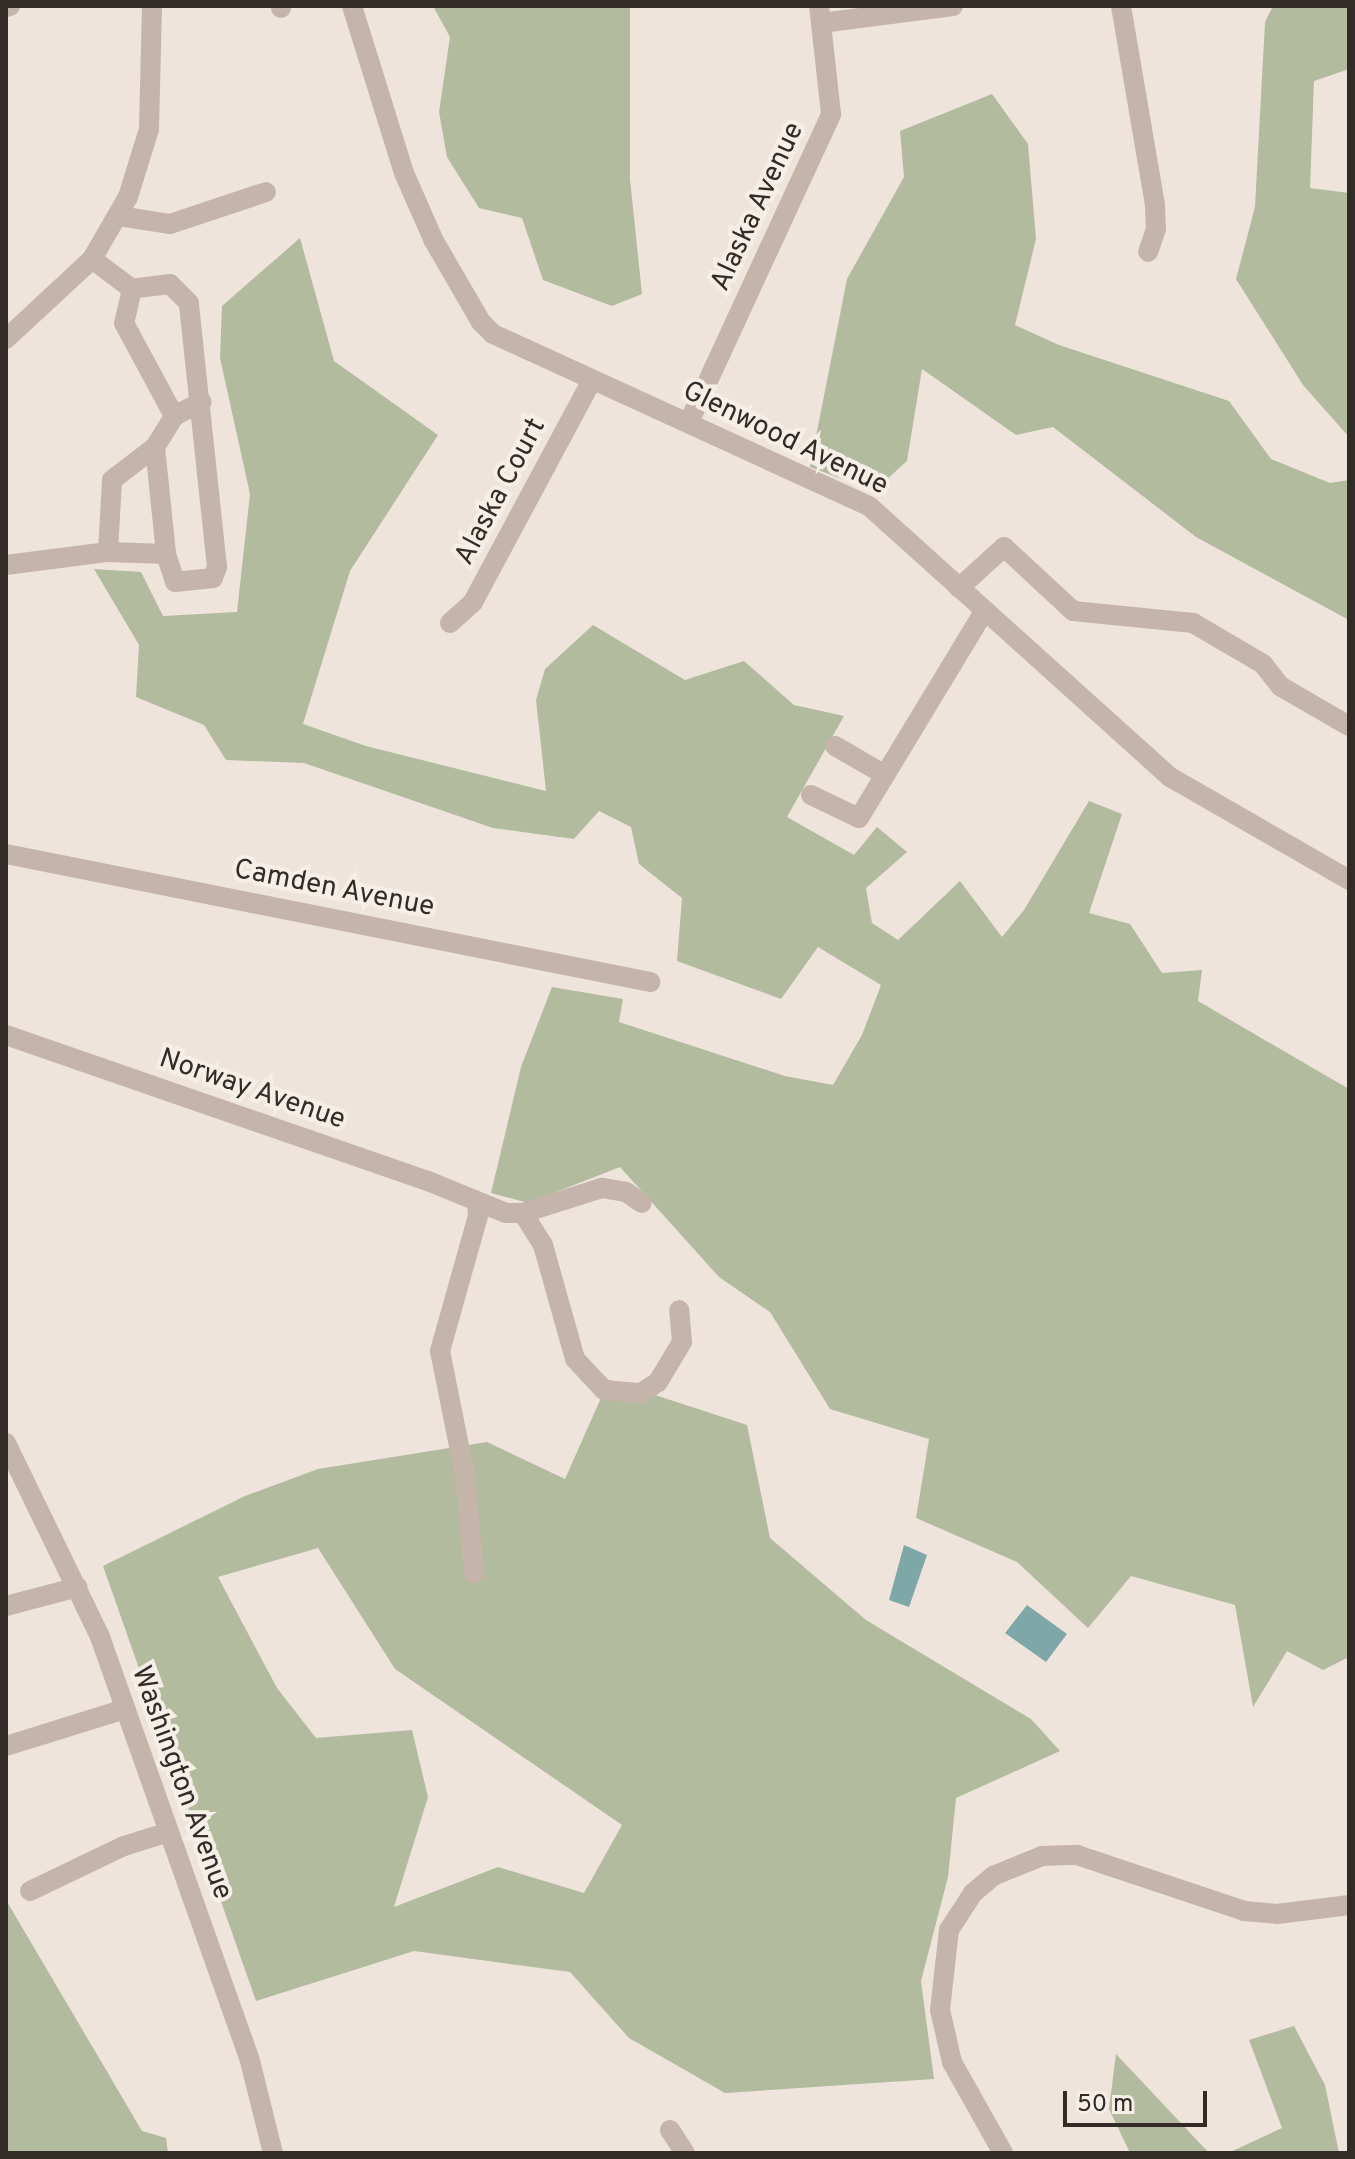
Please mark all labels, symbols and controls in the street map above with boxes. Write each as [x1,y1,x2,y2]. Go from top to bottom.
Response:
street label: Alaska Avenue [704,117,812,297]
street label: Glenwood Avenue [676,375,894,503]
street label: Alaska Court [448,413,554,571]
street label: Camden Avenue [230,853,438,925]
street label: Norway Avenue [154,1042,350,1138]
street label: Washington Avenue [123,1661,239,1905]
scale bar [1067,2075,1211,2125]
text: 50 m [1077,2090,1133,2120]

